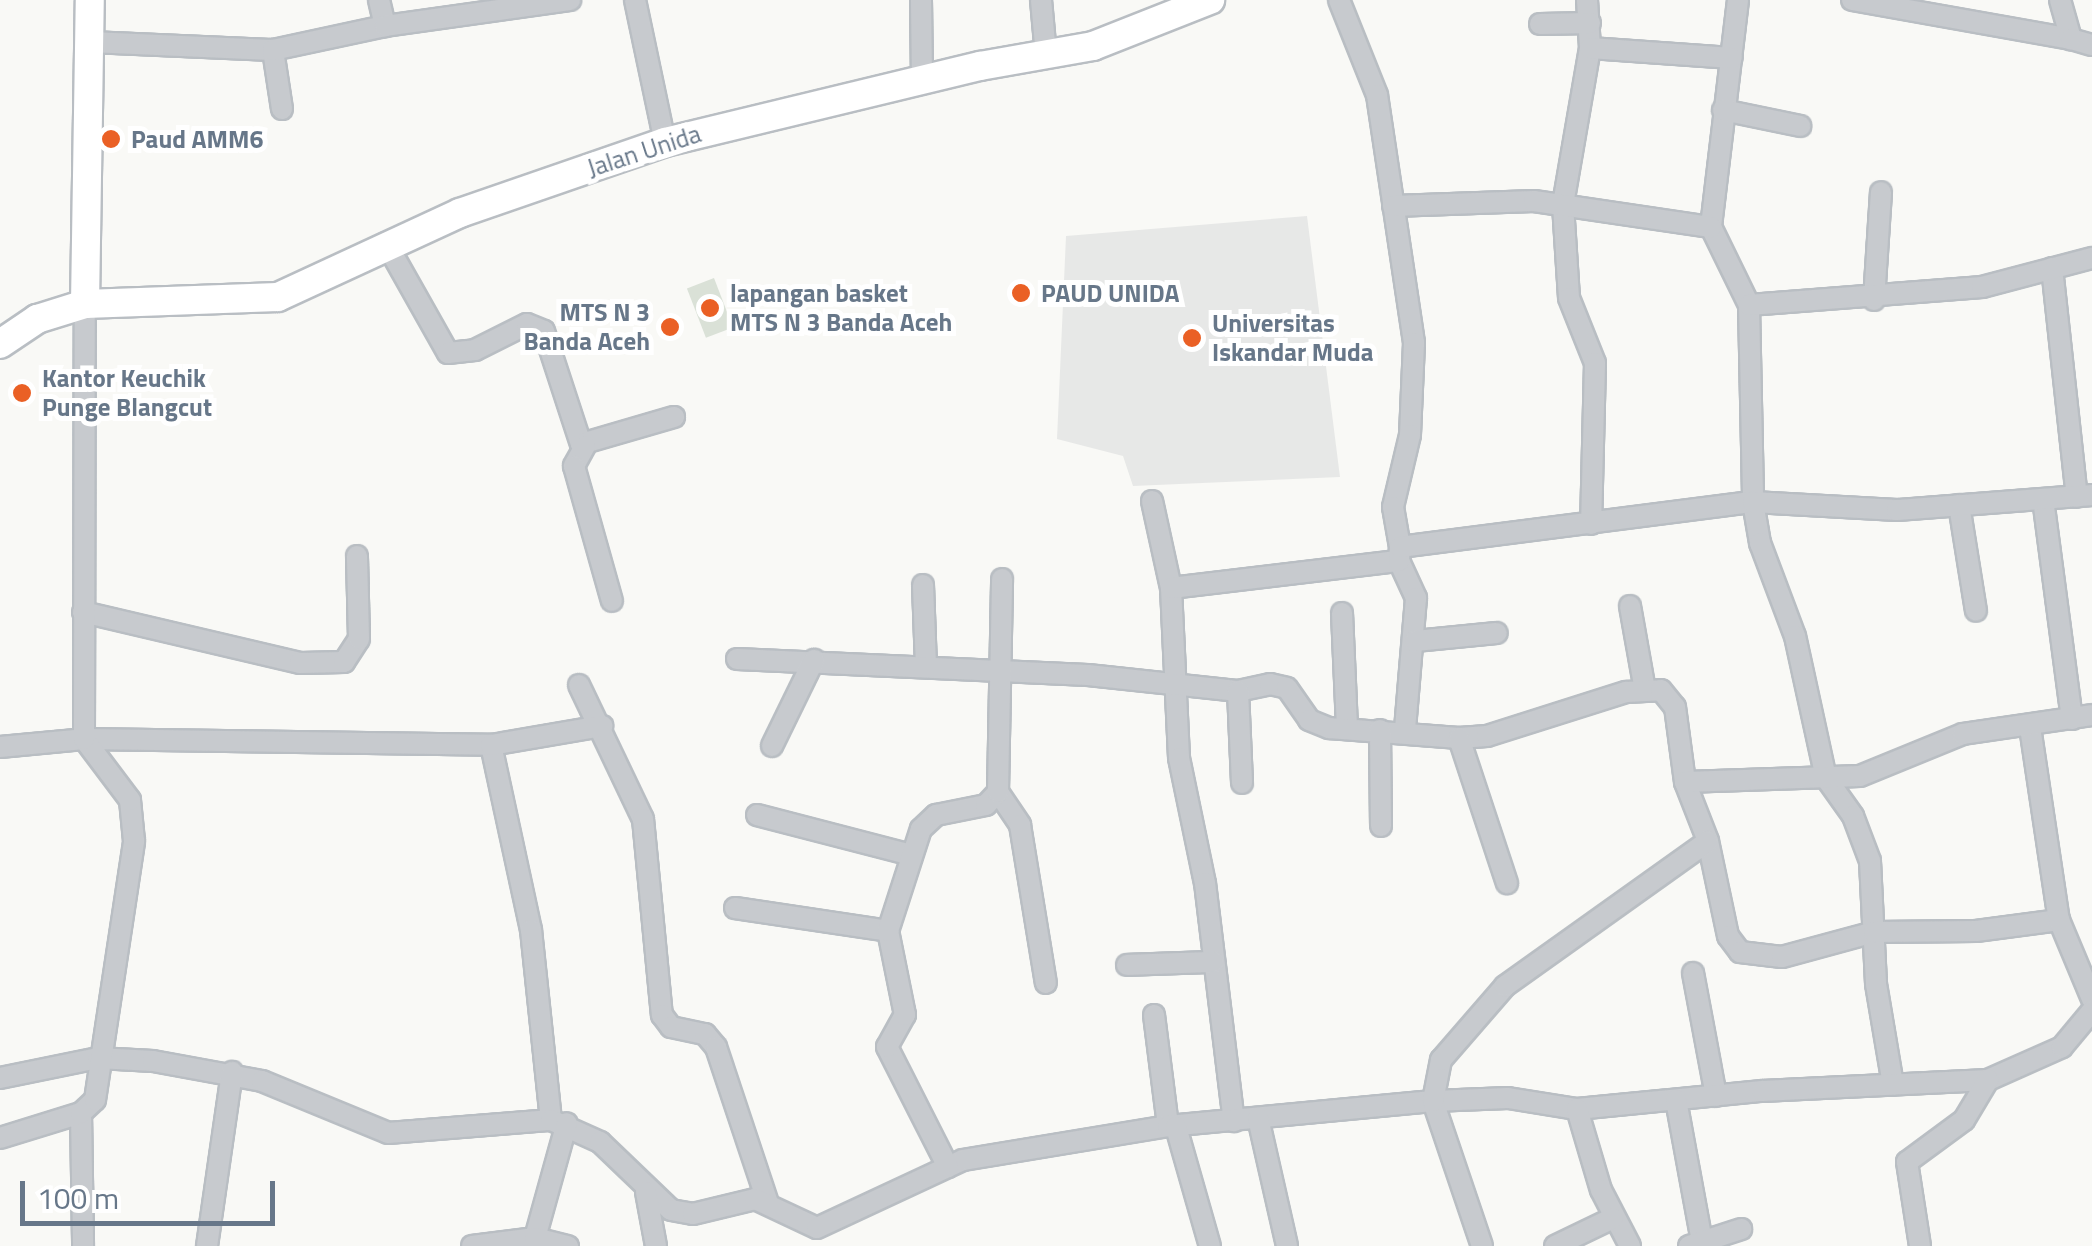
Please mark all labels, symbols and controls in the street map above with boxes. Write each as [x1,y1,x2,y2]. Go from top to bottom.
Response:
street label: Jalan Unida [583,119,705,183]
place label: Paud AMM6 [131,124,263,154]
marker: Paud AMM6 [100,128,122,150]
place label: PAUD UNIDA [1041,278,1180,308]
place label: lapangan basket MTS N 3 Banda Aceh [730,279,952,338]
marker: PAUD UNIDA [1010,282,1032,304]
marker: lapangan basket MTS N 3 Banda Aceh [699,297,721,319]
place label: MTS N 3 Banda Aceh [524,298,650,357]
place label: Universitas Iskandar Muda [1212,309,1373,368]
marker: MTS N 3 Banda Aceh [659,316,681,338]
marker: Universitas Iskandar Muda [1181,327,1203,349]
place label: Kantor Keuchik Punge Blangcut [42,364,212,423]
marker: Kantor Keuchik Punge Blangcut [11,382,33,404]
scale bar [25,1161,280,1223]
text: 100 m [37,1175,119,1221]

